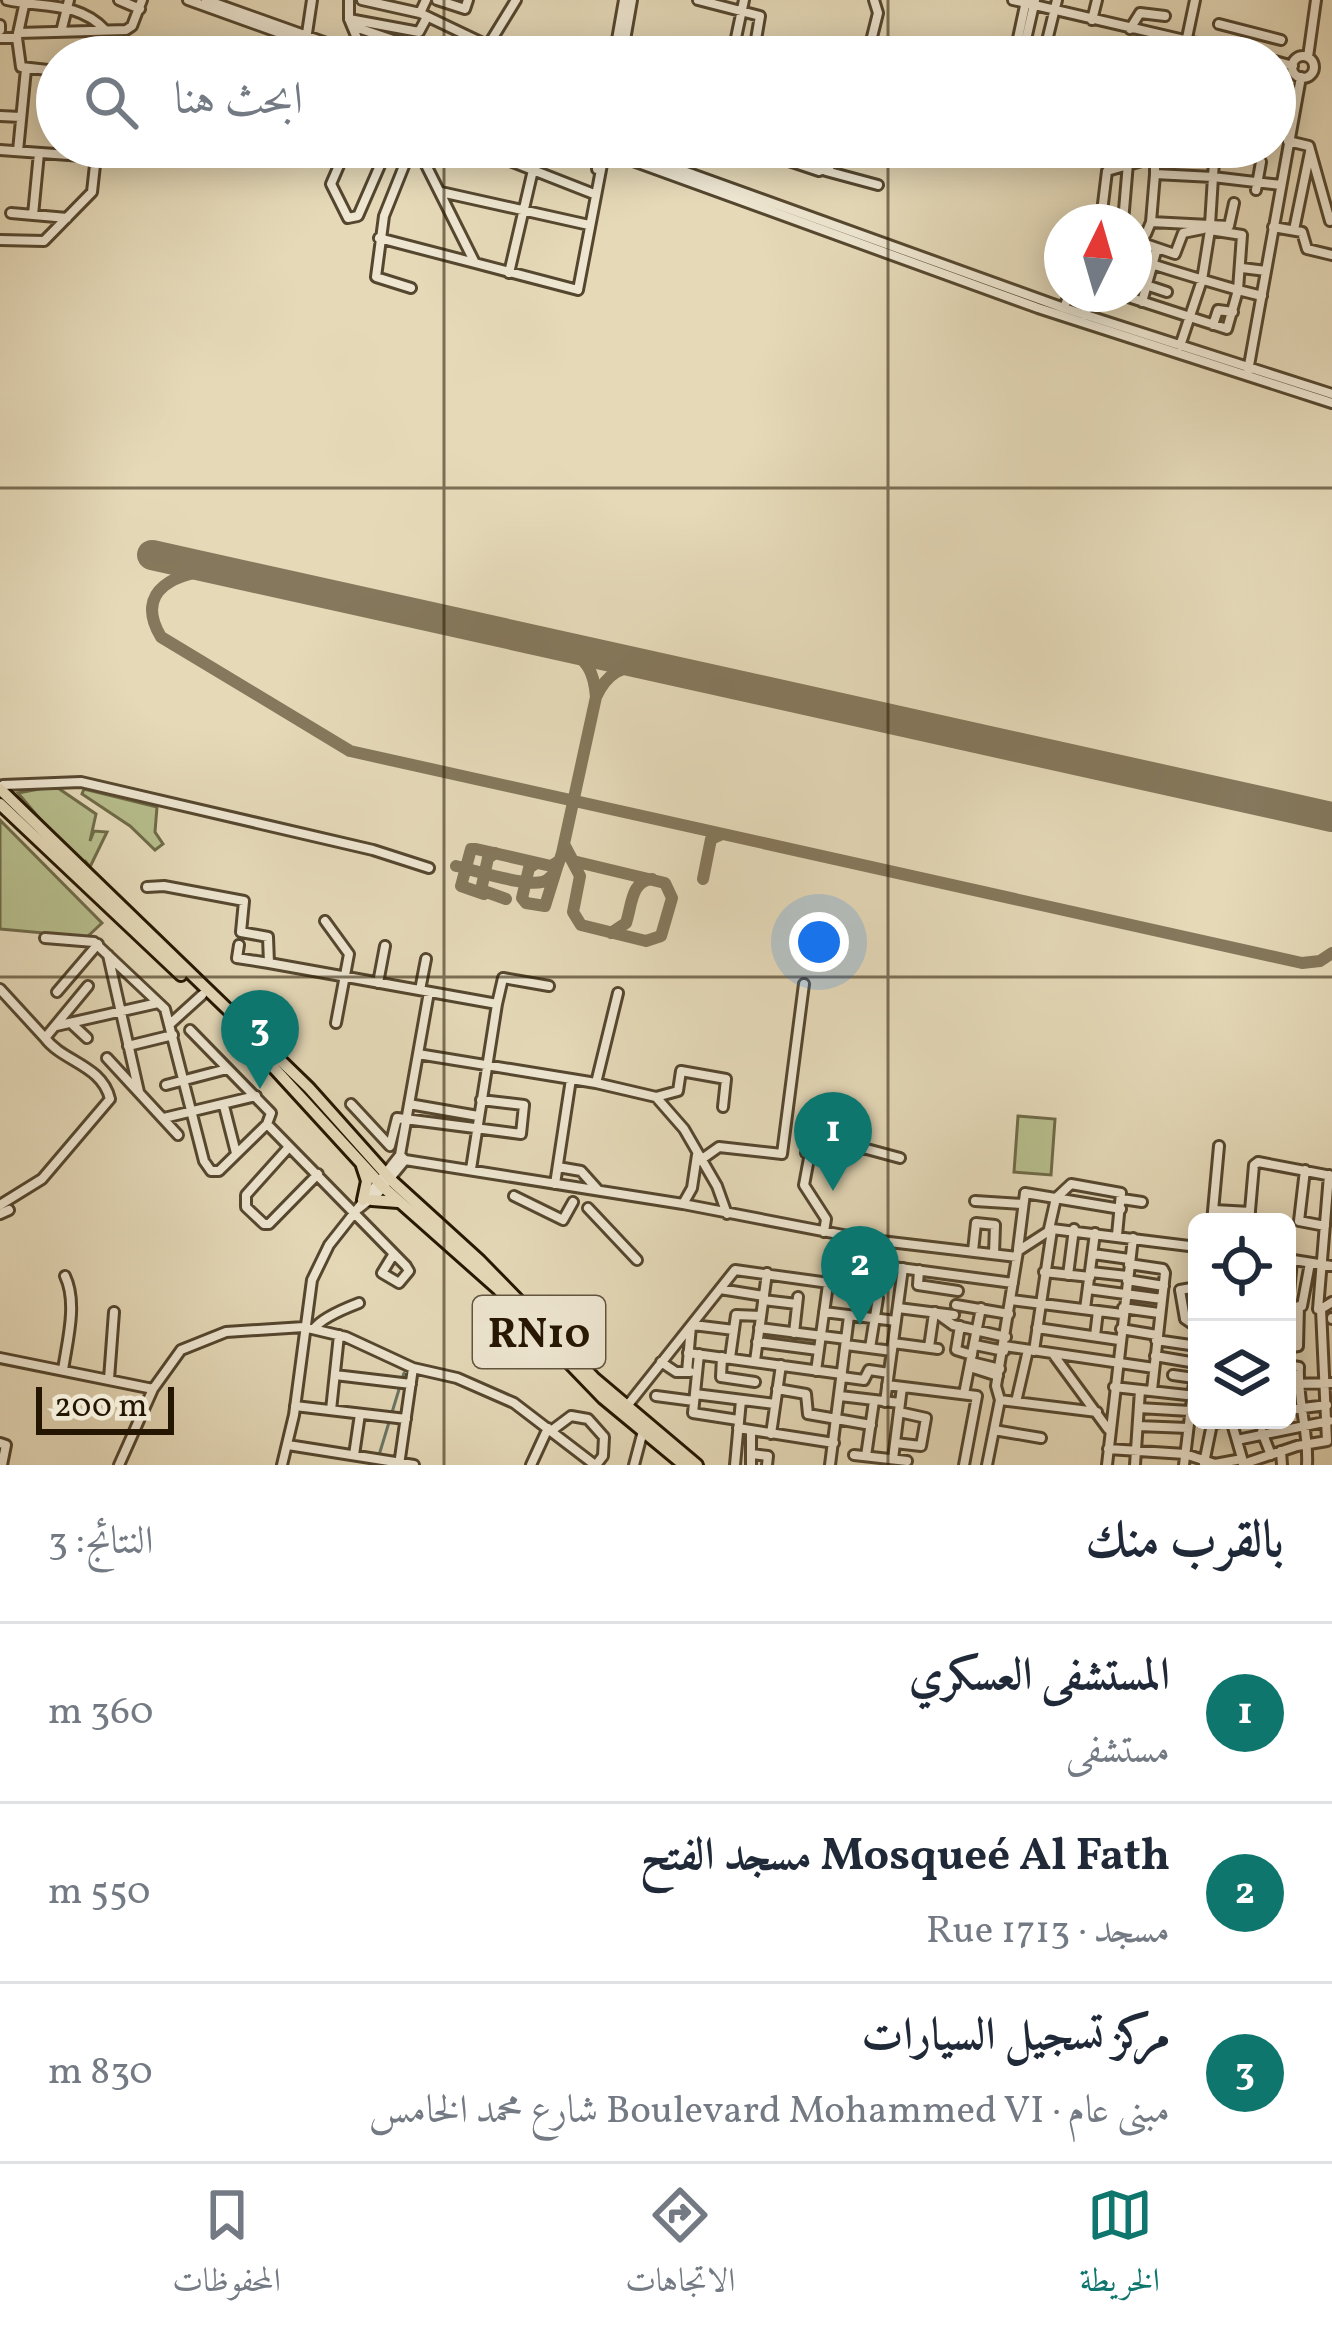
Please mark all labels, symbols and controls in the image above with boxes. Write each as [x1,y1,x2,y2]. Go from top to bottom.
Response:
search box [36,36,1296,168]
icon: search [78,69,144,135]
text: ابحث هنا [174,70,303,133]
north arrow [1044,204,1152,312]
your location [789,912,849,972]
pin: 3 [221,990,299,1089]
pin: 1 [794,1092,872,1191]
map controls [1188,1213,1296,1429]
button: locate [1188,1213,1296,1321]
pin: 2 [821,1226,899,1325]
road number: RN10 [473,1296,605,1368]
button: layers [1188,1321,1296,1429]
scale bar [36,1381,174,1434]
text: 200 m [54,1385,148,1431]
text: بالقرب منك [1085,1507,1284,1578]
text: النتائج: 3 [48,1516,154,1570]
text: المستشفى العسكري [909,1646,1170,1709]
text: 360 m [48,1686,154,1740]
text: 1 [1237,1686,1253,1740]
text: مستشفى [1066,1725,1170,1779]
text: Mosqueé Al Fath مسجد الفتح [640,1826,1170,1889]
text: 550 m [48,1866,151,1920]
text: 2 [1235,1866,1255,1920]
text: مسجد · Rue 1713 [926,1905,1170,1959]
text: مركز تسجيل السيارات [862,2006,1170,2069]
text: 830 m [48,2046,153,2100]
text: 3 [1235,2046,1255,2100]
text: مبنى عام · Boulevard Mohammed VI شارع محمد الخامس [369,2085,1170,2139]
tab: المحفوظات [172,2182,281,2312]
tab: الاتجاهات [625,2182,735,2312]
tab: الخريطة [1080,2182,1160,2312]

